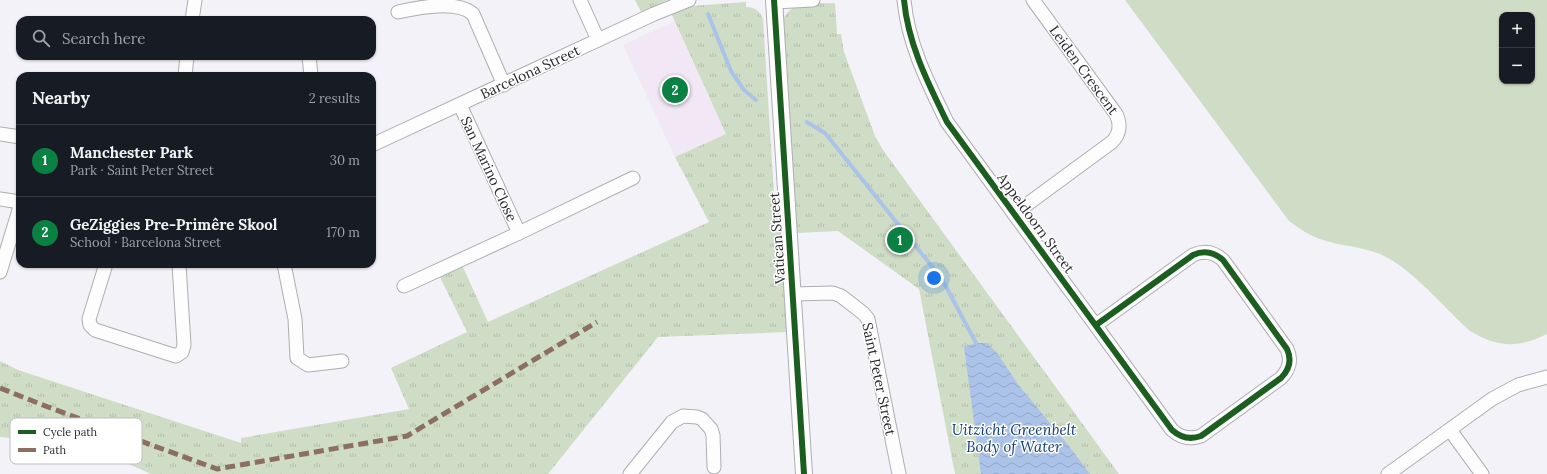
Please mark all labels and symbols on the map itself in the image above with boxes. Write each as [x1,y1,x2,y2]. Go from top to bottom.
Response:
street label: Leiden Crescent [1045,22,1123,119]
street label: Barcelona Street [477,41,583,103]
pin: 2 [662,75,688,105]
street label: San Marino Close [457,114,521,225]
street label: Appeldoorn Street [993,169,1079,277]
street label: Vatican Street [765,191,789,285]
pin: 1 [887,225,913,255]
your location [924,268,944,288]
street label: Saint Peter Street [858,321,900,438]
legend [10,418,142,464]
water label: Uitzicht Greenbelt Body of Water [952,420,1077,456]
text: Cycle path [43,425,98,439]
text: Path [43,443,66,457]

